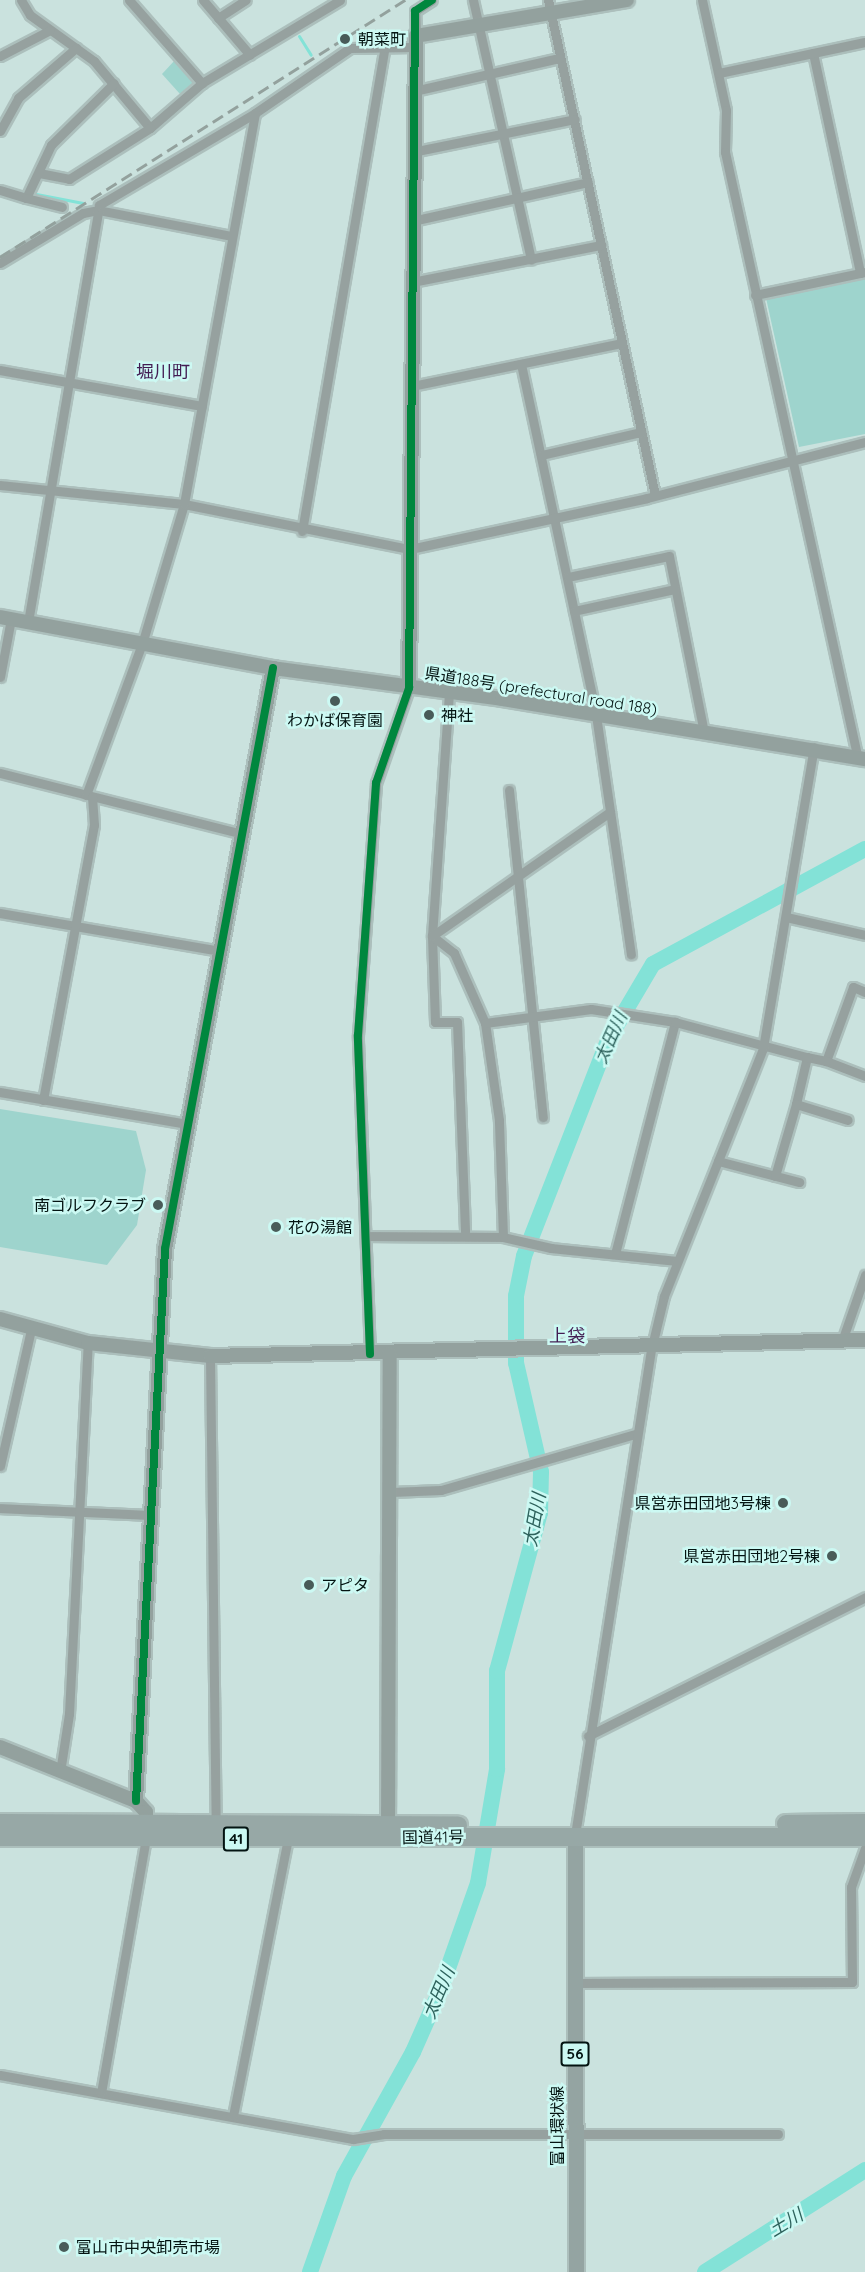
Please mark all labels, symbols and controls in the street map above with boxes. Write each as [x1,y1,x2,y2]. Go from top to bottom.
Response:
place label: 朝菜町 [358,29,406,49]
marker: 朝菜町 [336,30,354,48]
district label: 堀川町 [136,361,190,383]
street label: 県道188号 (prefectural road 188) [423,663,659,719]
marker: わかば保育園 [328,694,342,708]
place label: 神社 [441,705,473,725]
marker: 神社 [422,708,436,722]
place label: わかば保育園 [287,710,383,730]
water label: 太田川 [590,1009,632,1067]
place label: 南ゴルフクラブ [34,1195,146,1215]
marker: 南ゴルフクラブ [151,1198,165,1212]
place label: 花の湯館 [288,1217,352,1237]
marker: 花の湯館 [269,1220,283,1234]
district label: 上袋 [549,1325,585,1347]
water label: 太田川 [520,1492,550,1548]
place label: 県営赤田団地3号棟 [635,1493,771,1513]
marker: 県営赤田団地3号棟 [776,1496,790,1510]
place label: 県営赤田団地2号棟 [683,1546,820,1566]
marker: 県営赤田団地2号棟 [825,1549,839,1563]
place label: アピタ [321,1575,369,1595]
marker: アピタ [302,1578,316,1592]
road number: 41 [222,1827,250,1851]
street label: 国道41号 [402,1827,464,1847]
water label: 太田川 [419,1964,459,2022]
road number: 56 [560,2042,590,2066]
street label: 富山環状線 [547,2086,567,2166]
water label: 土川 [765,2204,807,2242]
place label: 富山市中央卸売市場 [76,2237,220,2257]
marker: 富山市中央卸売市場 [57,2240,71,2254]

